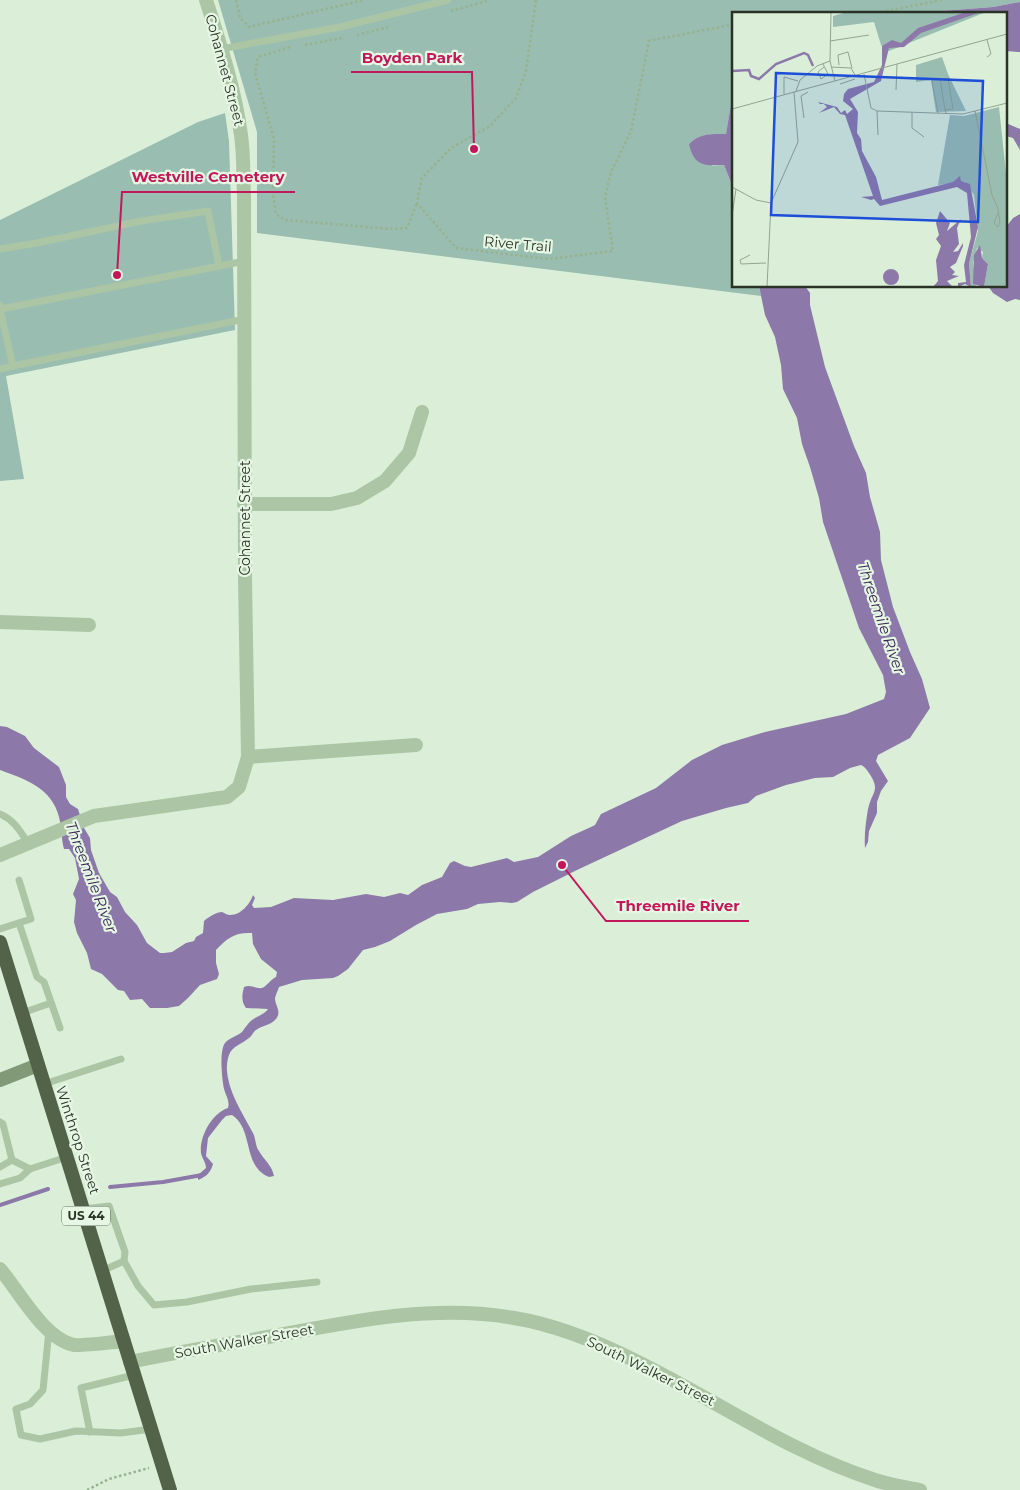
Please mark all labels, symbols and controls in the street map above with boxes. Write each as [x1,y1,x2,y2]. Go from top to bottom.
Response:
street label: Cohannet Street [201,12,249,128]
inset map [732,12,1008,288]
callout: Boyden Park [351,42,472,72]
text: Boyden Park [362,48,462,67]
callout: Westville Cemetery [122,162,295,192]
text: Westville Cemetery [131,167,286,186]
street label: River Trail [484,232,552,256]
street label: Cohannet Street [236,460,254,576]
water label: Threemile River [853,559,910,677]
water label: Threemile River [62,819,122,936]
callout: Threemile River [606,891,749,921]
text: Threemile River [616,896,740,915]
street label: Winthrop Street [52,1083,104,1197]
road number: US 44 [62,1206,110,1226]
street label: South Walker Street [173,1320,315,1362]
street label: South Walker Street [584,1332,718,1410]

